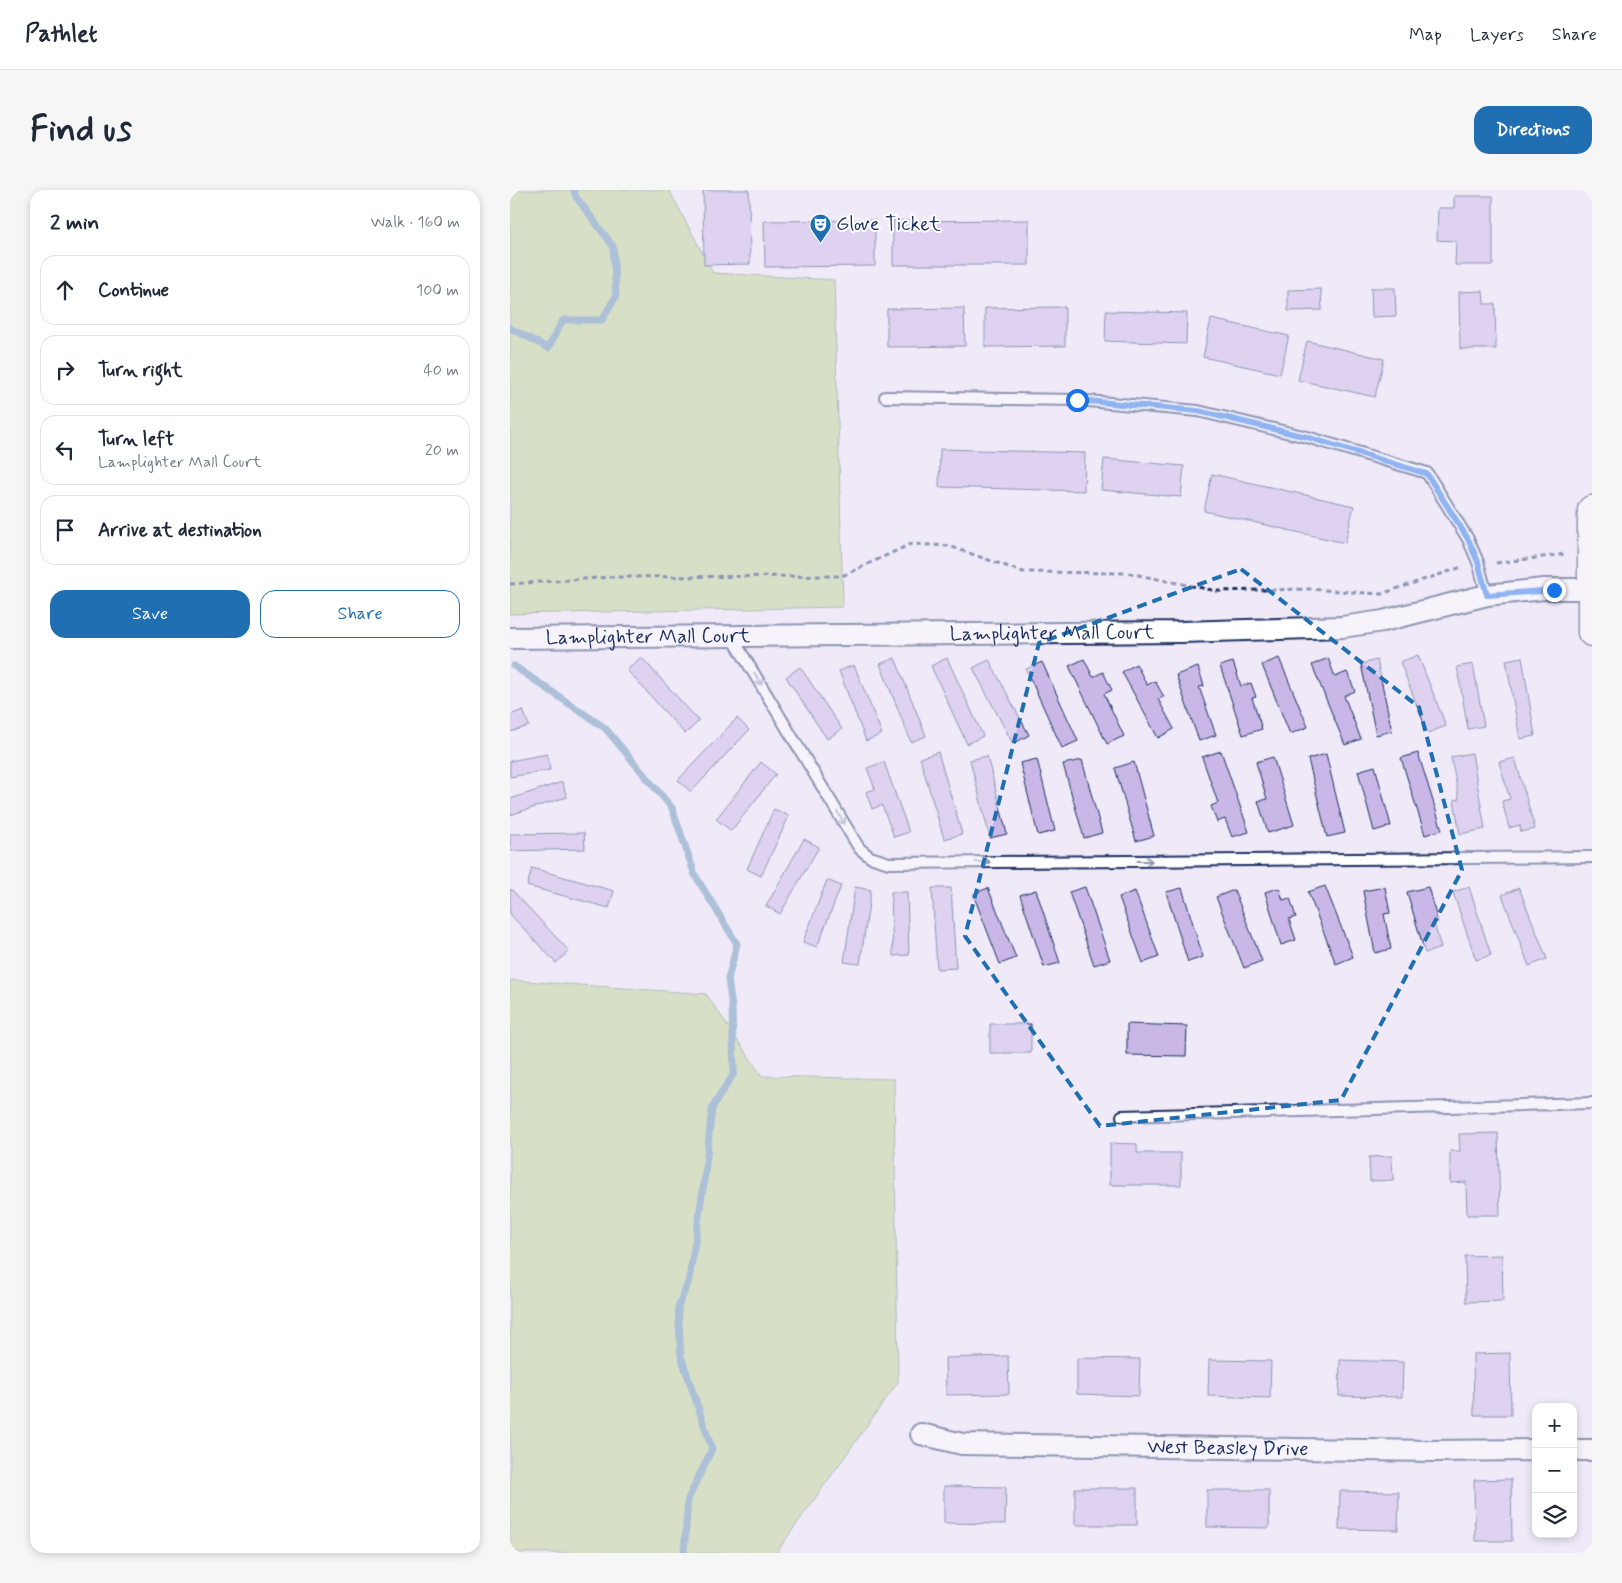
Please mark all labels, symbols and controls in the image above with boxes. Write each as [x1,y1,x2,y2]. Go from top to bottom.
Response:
text: Pathlet [25,19,97,50]
text: Map [1409,23,1442,47]
text: Layers [1470,23,1524,47]
text: Share [1552,23,1597,47]
button: Directions [1474,106,1592,154]
text: Find us [30,107,132,153]
text: 2 min [50,209,99,237]
place label: Glove Ticket [836,211,941,238]
text: Walk · 160 m [370,212,460,233]
theatre icon: Glove Ticket [808,212,832,243]
icon: ahead [51,276,79,304]
text: Continue [98,278,169,303]
text: 100 m [416,280,459,301]
icon: right [51,356,79,384]
text: Turn right [98,358,182,383]
text: 40 m [423,360,459,381]
route start [1066,389,1089,412]
text: Turn left [98,427,174,452]
icon: left [51,436,79,464]
text: 20 m [425,440,459,461]
text: Lamplighter Mall Court [98,452,262,473]
icon: arrive [51,516,79,544]
text: Arrive at destination [98,518,262,543]
route end [1543,579,1566,602]
button: Save [50,590,250,638]
button: Share [260,590,460,638]
street label: Lamplighter Mall Court [950,619,1155,648]
street label: Lamplighter Mall Court [546,622,751,651]
one-way arrow [753,671,763,685]
one-way arrow [837,810,847,824]
one-way arrow [1137,856,1153,865]
one-way arrow [974,857,991,867]
map controls [1532,1403,1577,1538]
button: + [1532,1403,1577,1448]
street label: West Beasley Drive [1147,1433,1308,1463]
button: − [1532,1448,1577,1493]
button: layers [1532,1493,1577,1538]

